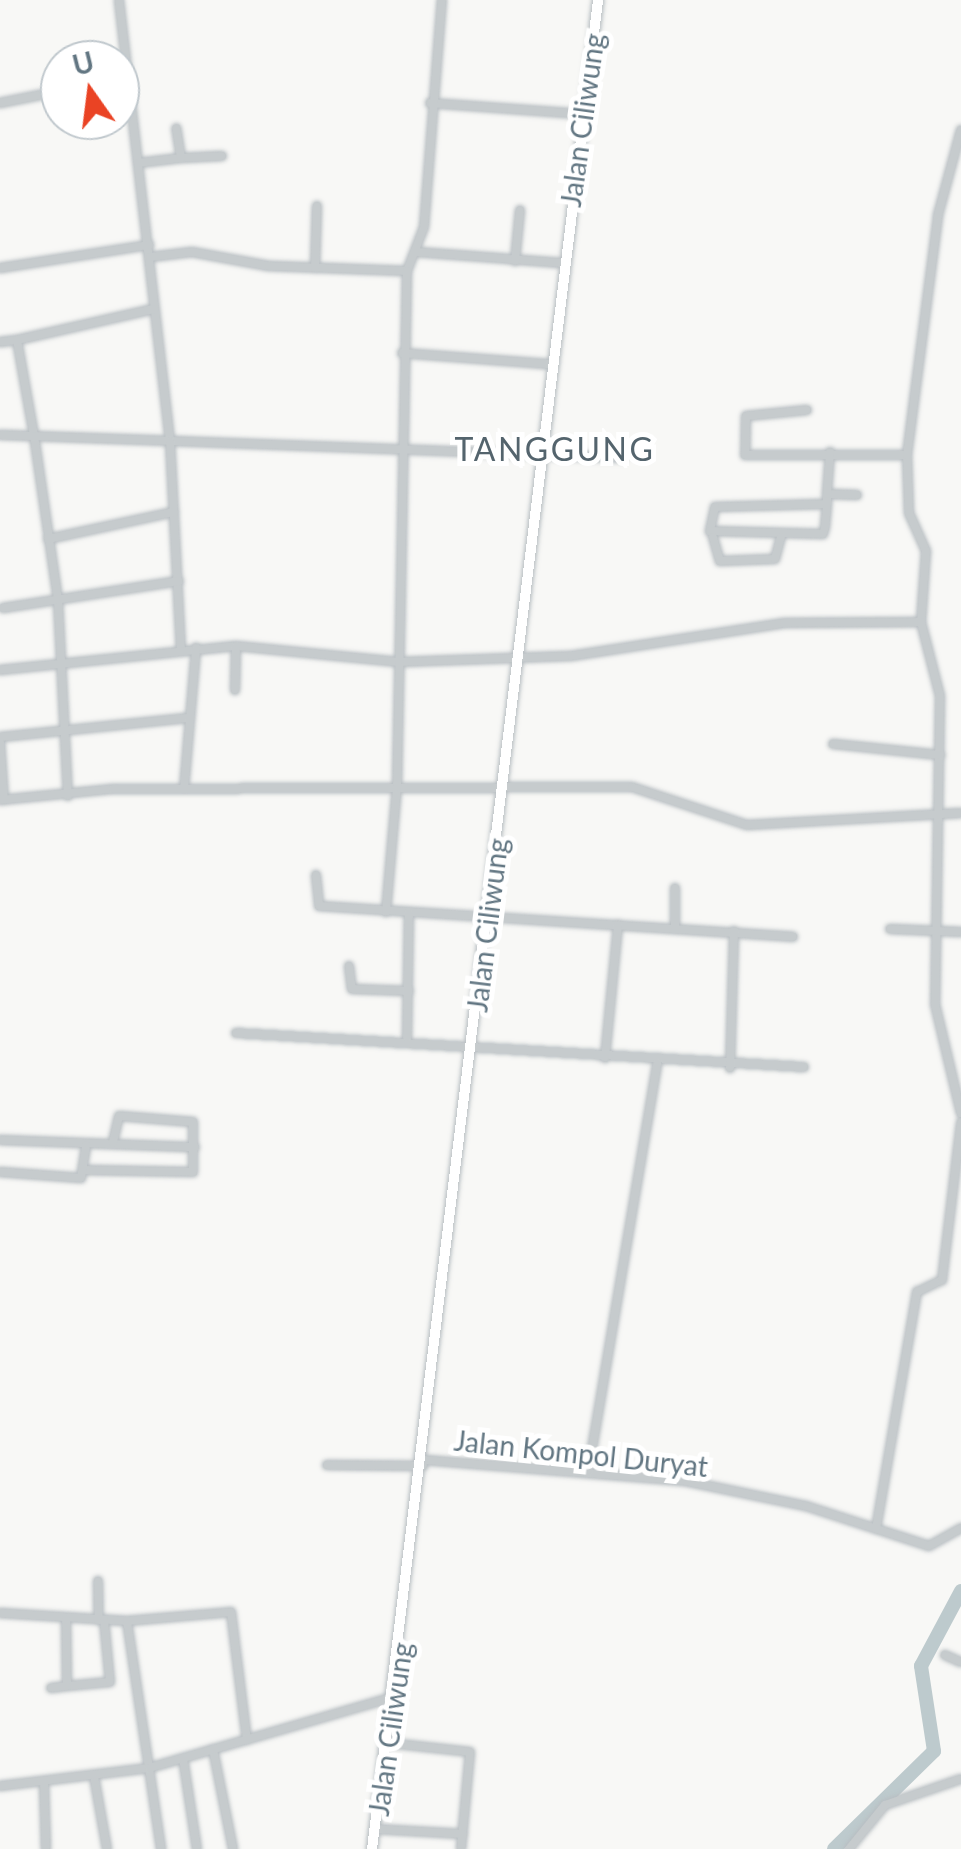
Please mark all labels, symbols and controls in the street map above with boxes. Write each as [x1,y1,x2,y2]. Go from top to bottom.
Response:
street label: Jalan Ciliwung [553,31,611,209]
north arrow [40,40,140,140]
text: U [69,44,97,82]
district label: TANGGUNG [455,430,655,468]
street label: Jalan Ciliwung [460,836,514,1014]
street label: Jalan Kompol Duryat [452,1423,710,1483]
street label: Jalan Ciliwung [361,1640,419,1818]

